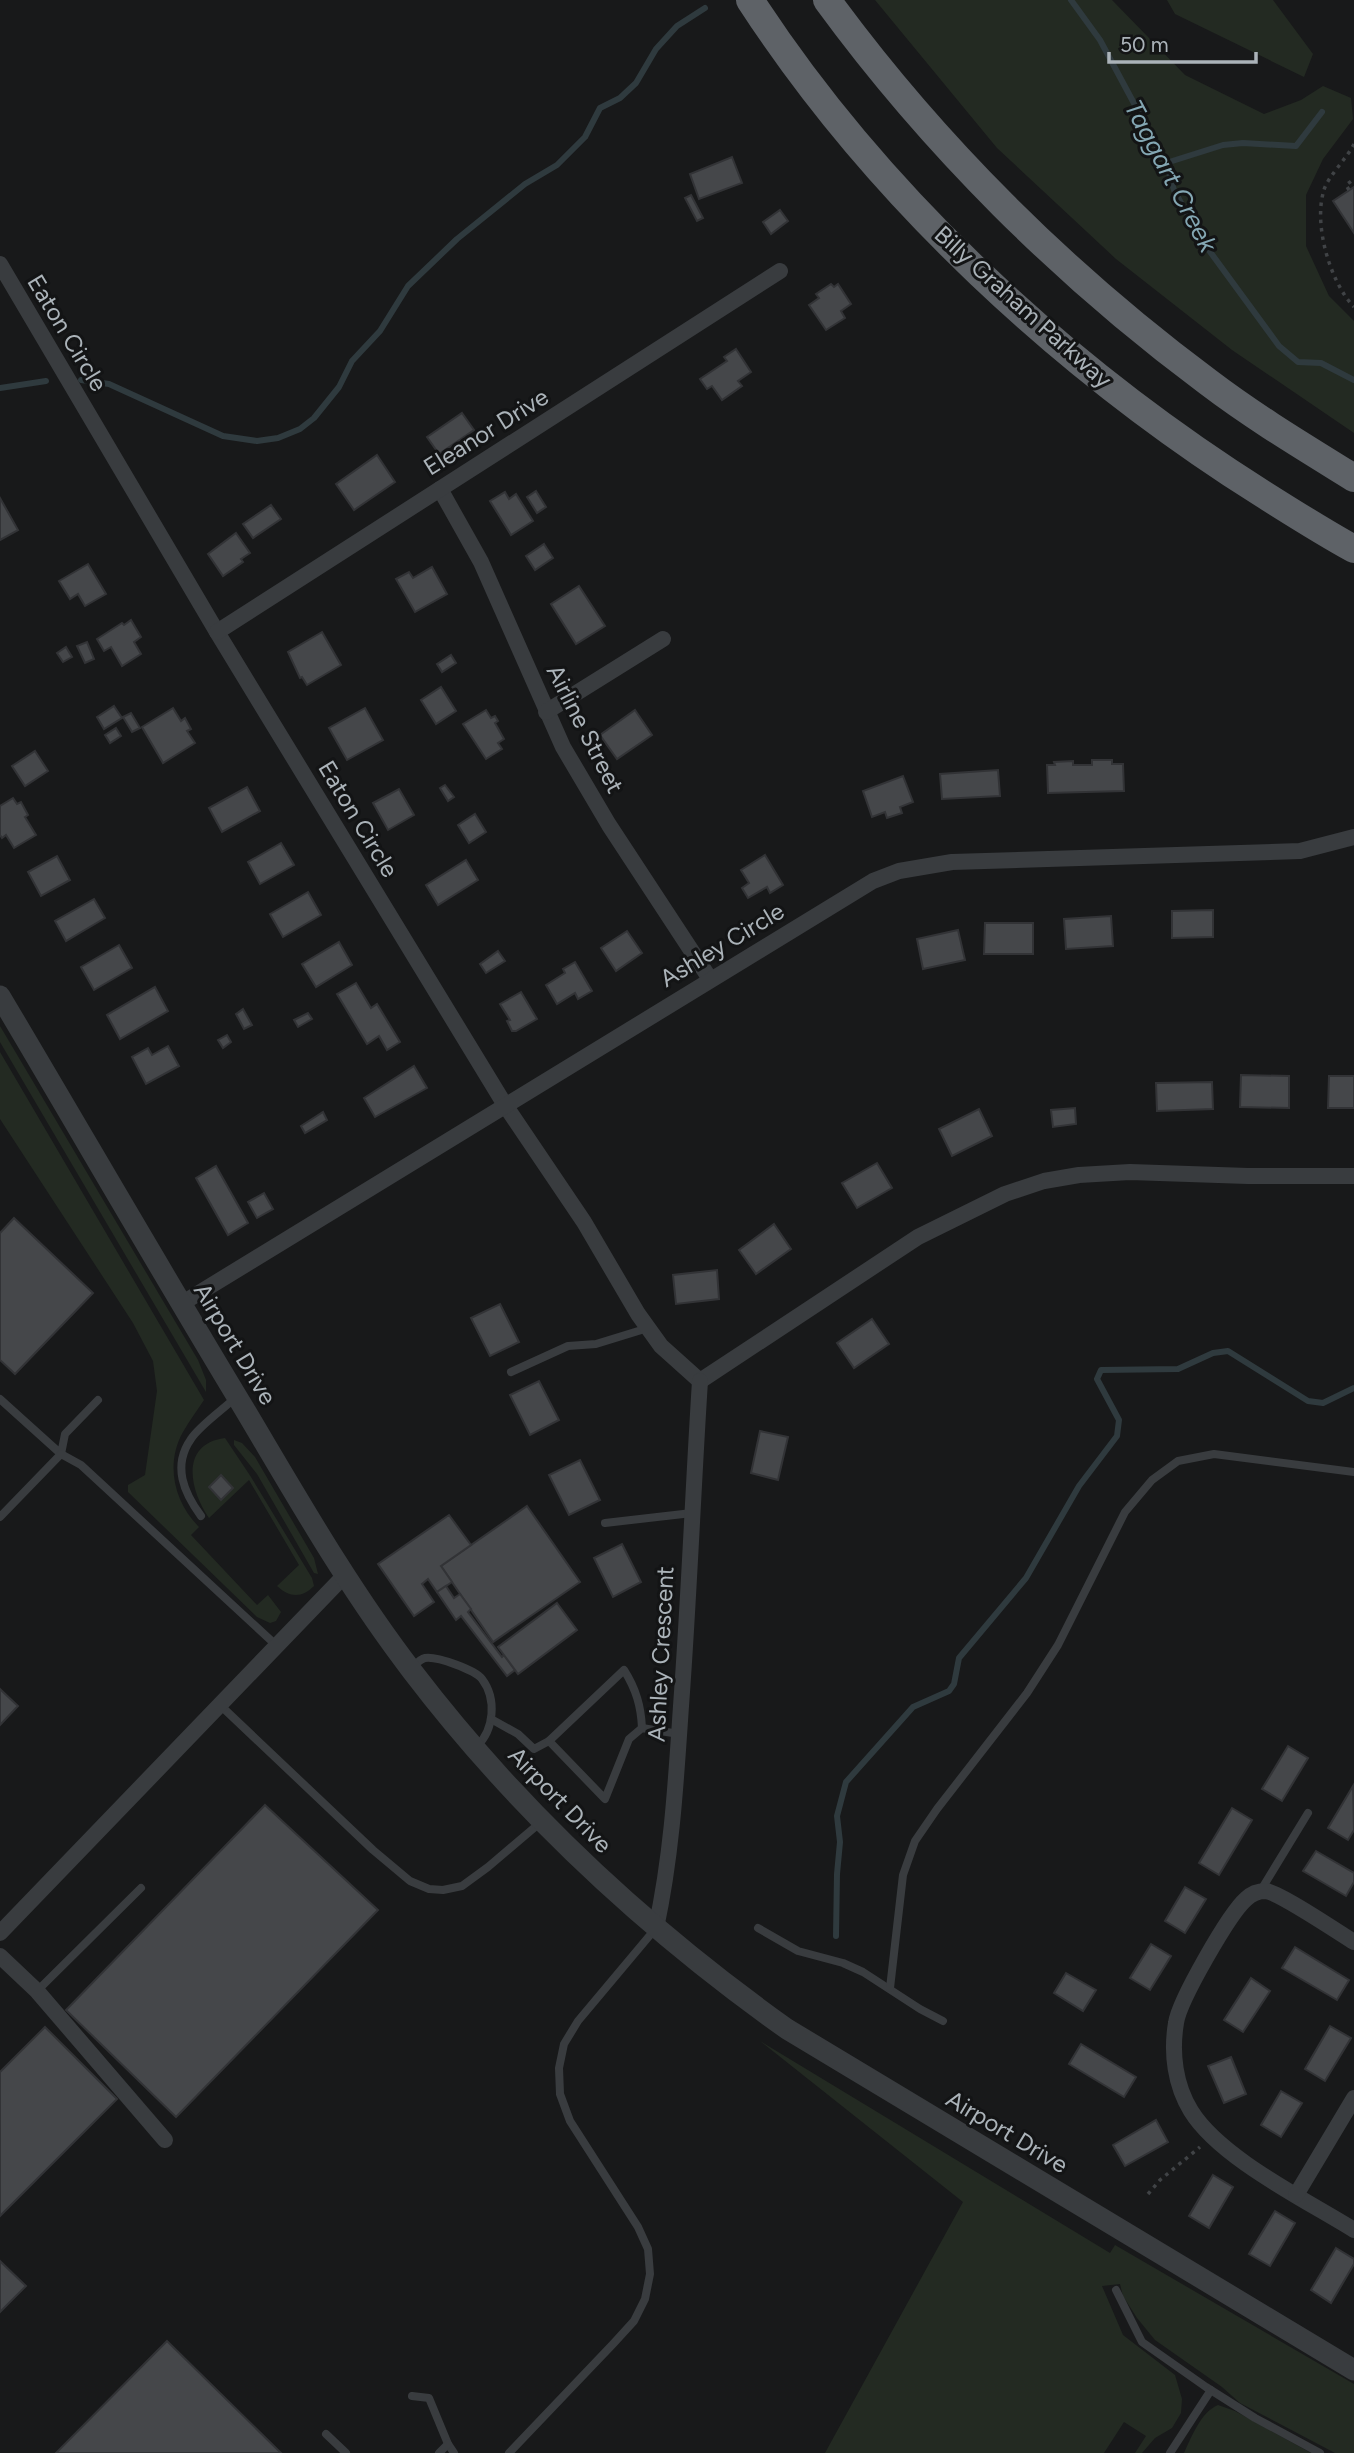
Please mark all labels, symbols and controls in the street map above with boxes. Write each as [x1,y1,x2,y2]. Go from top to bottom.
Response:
scale bar [1109,21,1256,65]
text: 50 m [1120,32,1169,57]
water label: Taggart Creek [1117,94,1225,259]
street label: Billy Graham Parkway [929,219,1118,394]
street label: Eaton Circle [21,269,114,396]
street label: Eleanor Drive [418,382,553,481]
street label: Airline Street [541,660,630,798]
street label: Eaton Circle [312,755,405,882]
street label: Ashley Circle [654,896,789,993]
street label: Airport Drive [188,1278,283,1410]
street label: Ashley Crescent [641,1565,680,1742]
street label: Airport Drive [502,1740,618,1859]
street label: Airport Drive [941,2084,1073,2179]

